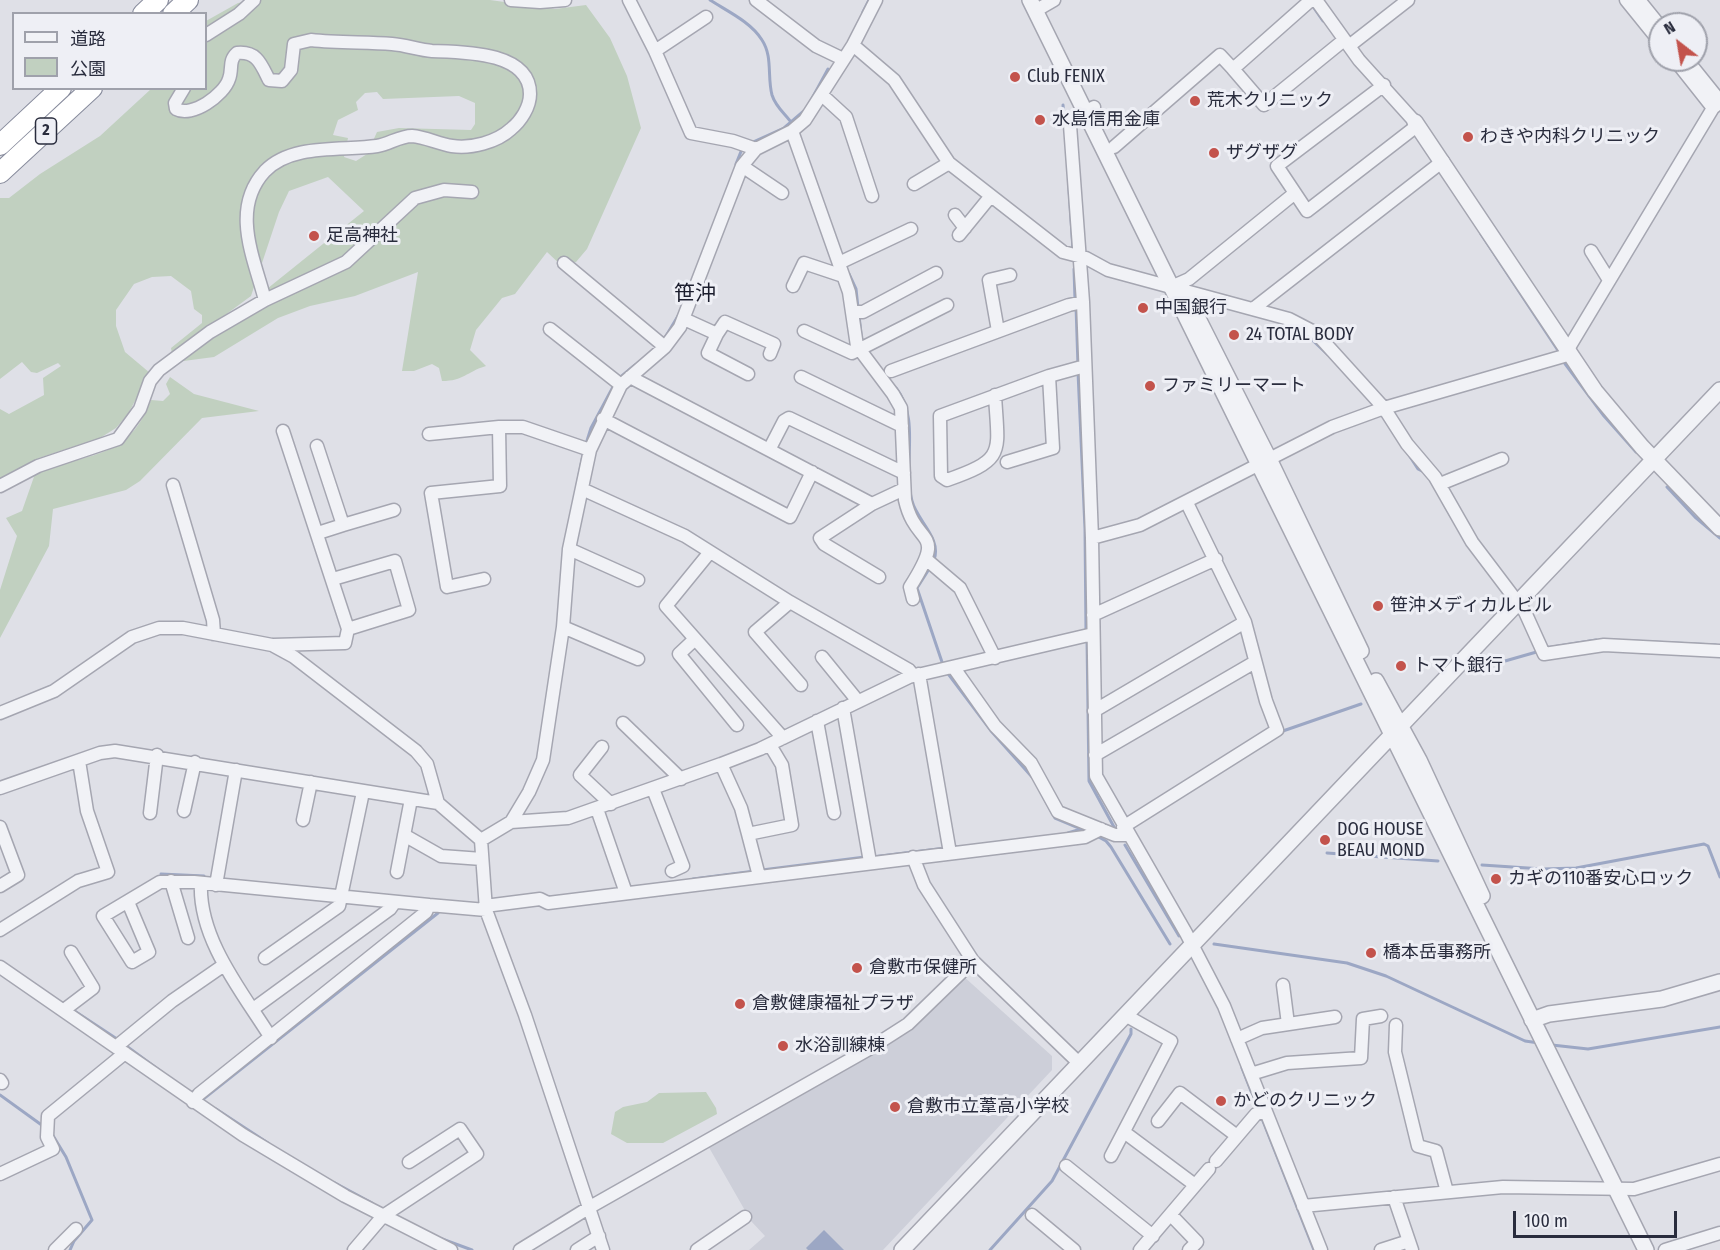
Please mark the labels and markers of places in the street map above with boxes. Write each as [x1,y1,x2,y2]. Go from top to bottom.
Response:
place label: Club FENIX [1027,66,1105,88]
marker: Club FENIX [1008,70,1022,84]
place label: 荒木クリニック [1207,90,1333,112]
marker: 荒木クリニック [1188,94,1202,108]
place label: 水島信用金庫 [1052,109,1160,131]
marker: 水島信用金庫 [1033,113,1047,127]
place label: わきや内科クリニック [1480,126,1660,148]
marker: わきや内科クリニック [1461,130,1475,144]
place label: ザグザグ [1226,142,1298,164]
marker: ザグザグ [1207,146,1221,160]
place label: 足高神社 [326,225,398,247]
marker: 足高神社 [307,229,321,243]
place label: 中国銀行 [1155,297,1227,319]
marker: 中国銀行 [1136,301,1150,315]
place label: 24 TOTAL BODY [1246,324,1354,346]
marker: 24 TOTAL BODY [1227,328,1241,342]
place label: ファミリーマート [1162,375,1306,397]
marker: ファミリーマート [1143,379,1157,393]
place label: 笹沖メディカルビル [1390,595,1552,617]
marker: 笹沖メディカルビル [1371,599,1385,613]
place label: トマト銀行 [1413,655,1503,677]
marker: トマト銀行 [1394,659,1408,673]
place label: DOG HOUSE BEAU MOND [1337,819,1425,862]
marker: DOG HOUSE BEAU MOND [1318,833,1332,847]
place label: カギの110番安心ロック [1508,868,1693,890]
marker: カギの110番安心ロック [1489,872,1503,886]
place label: 橋本岳事務所 [1383,942,1491,964]
marker: 橋本岳事務所 [1364,946,1378,960]
place label: 倉敷市保健所 [869,957,977,979]
marker: 倉敷市保健所 [850,961,864,975]
place label: 倉敷健康福祉プラザ [752,993,914,1015]
marker: 倉敷健康福祉プラザ [733,997,747,1011]
place label: 水浴訓練棟 [795,1035,885,1057]
marker: 水浴訓練棟 [776,1039,790,1053]
place label: かどのクリニック [1233,1090,1377,1112]
marker: かどのクリニック [1214,1094,1228,1108]
place label: 倉敷市立葦高小学校 [907,1096,1069,1118]
marker: 倉敷市立葦高小学校 [888,1100,902,1114]

